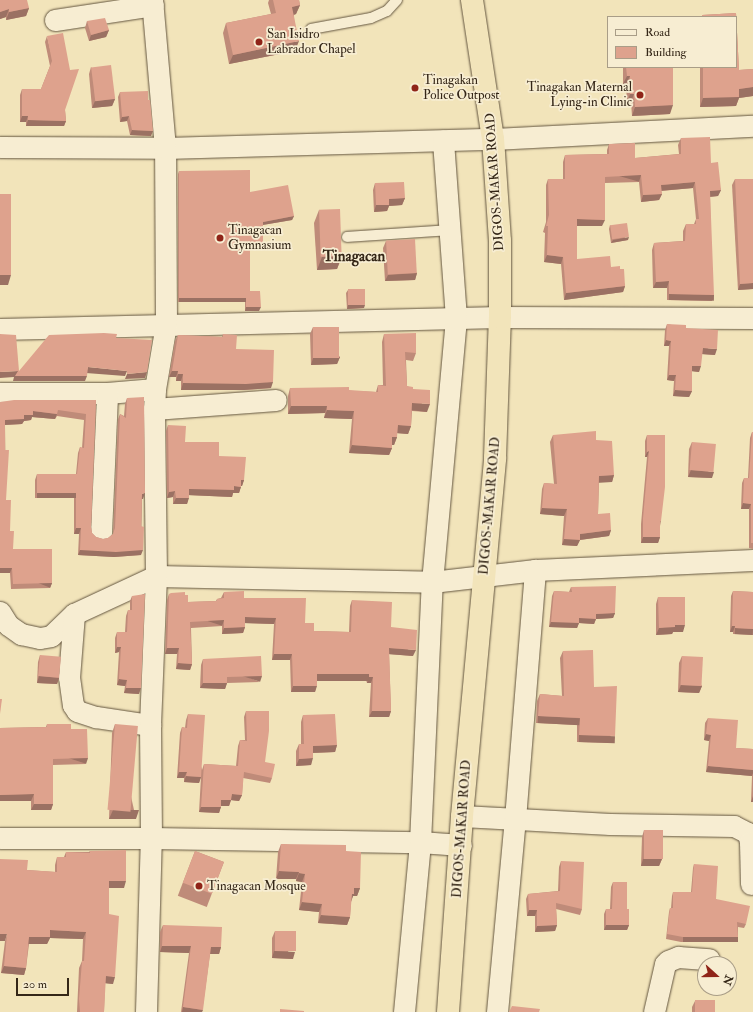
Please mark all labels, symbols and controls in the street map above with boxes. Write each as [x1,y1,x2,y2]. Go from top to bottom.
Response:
legend [607,16,737,68]
text: Road [645,25,670,40]
place label: San Isidro Labrador Chapel [267,27,356,58]
marker: San Isidro Labrador Chapel [254,37,264,47]
text: Building [645,45,686,60]
place label: Tinagakan Police Outpost [423,73,500,104]
place label: Tinagakan Maternal Lying-in Clinic [527,80,632,111]
marker: Tinagakan Police Outpost [410,83,420,93]
marker: Tinagakan Maternal Lying-in Clinic [635,90,645,100]
street label: DIGOS-MAKAR ROAD [482,112,508,252]
place label: Tinagacan Gymnasium [228,223,291,254]
marker: Tinagacan Gymnasium [215,233,225,243]
district label: Tinagacan [323,248,385,266]
street label: DIGOS-MAKAR ROAD [476,436,504,576]
street label: DIGOS-MAKAR ROAD [449,759,475,899]
place label: Tinagacan Mosque [207,878,306,894]
marker: Tinagacan Mosque [194,881,204,891]
north arrow [697,956,737,996]
scale bar [18,970,71,996]
text: N [720,973,736,987]
text: 20 m [23,977,47,992]

